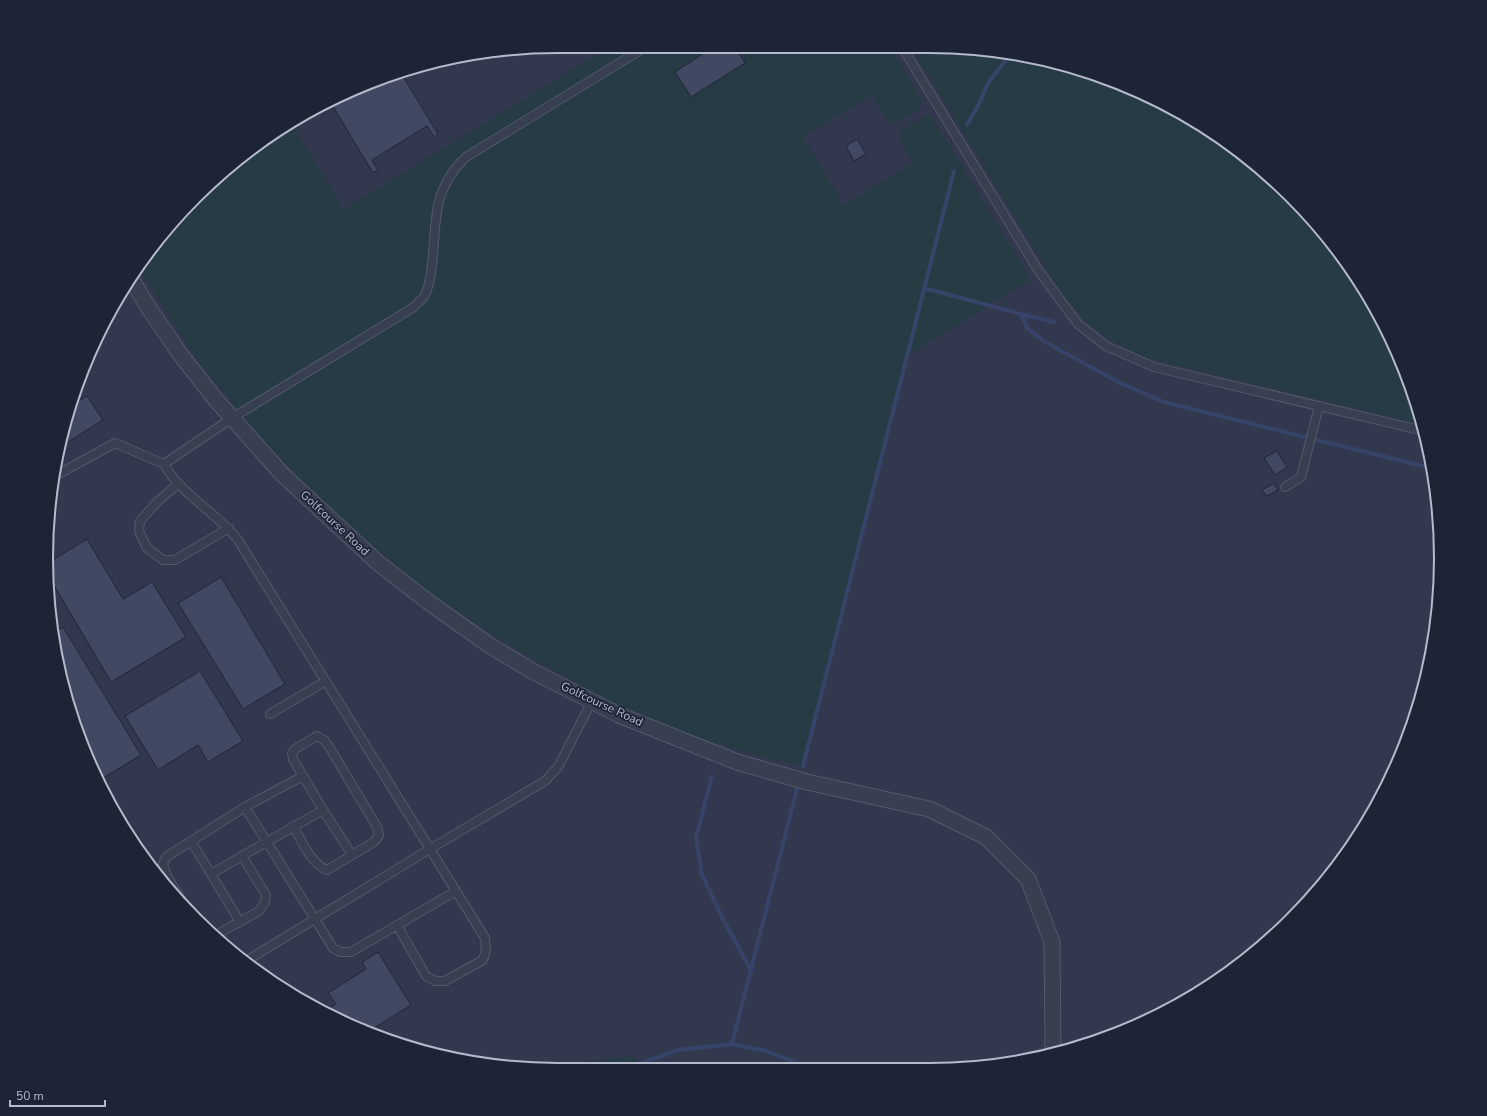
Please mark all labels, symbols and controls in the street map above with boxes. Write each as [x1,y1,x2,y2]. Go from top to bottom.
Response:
street label: Golfcourse Road [297,487,373,559]
street label: Golfcourse Road [558,678,646,730]
scale bar [10,1082,105,1108]
text: 50 m [16,1088,44,1104]

